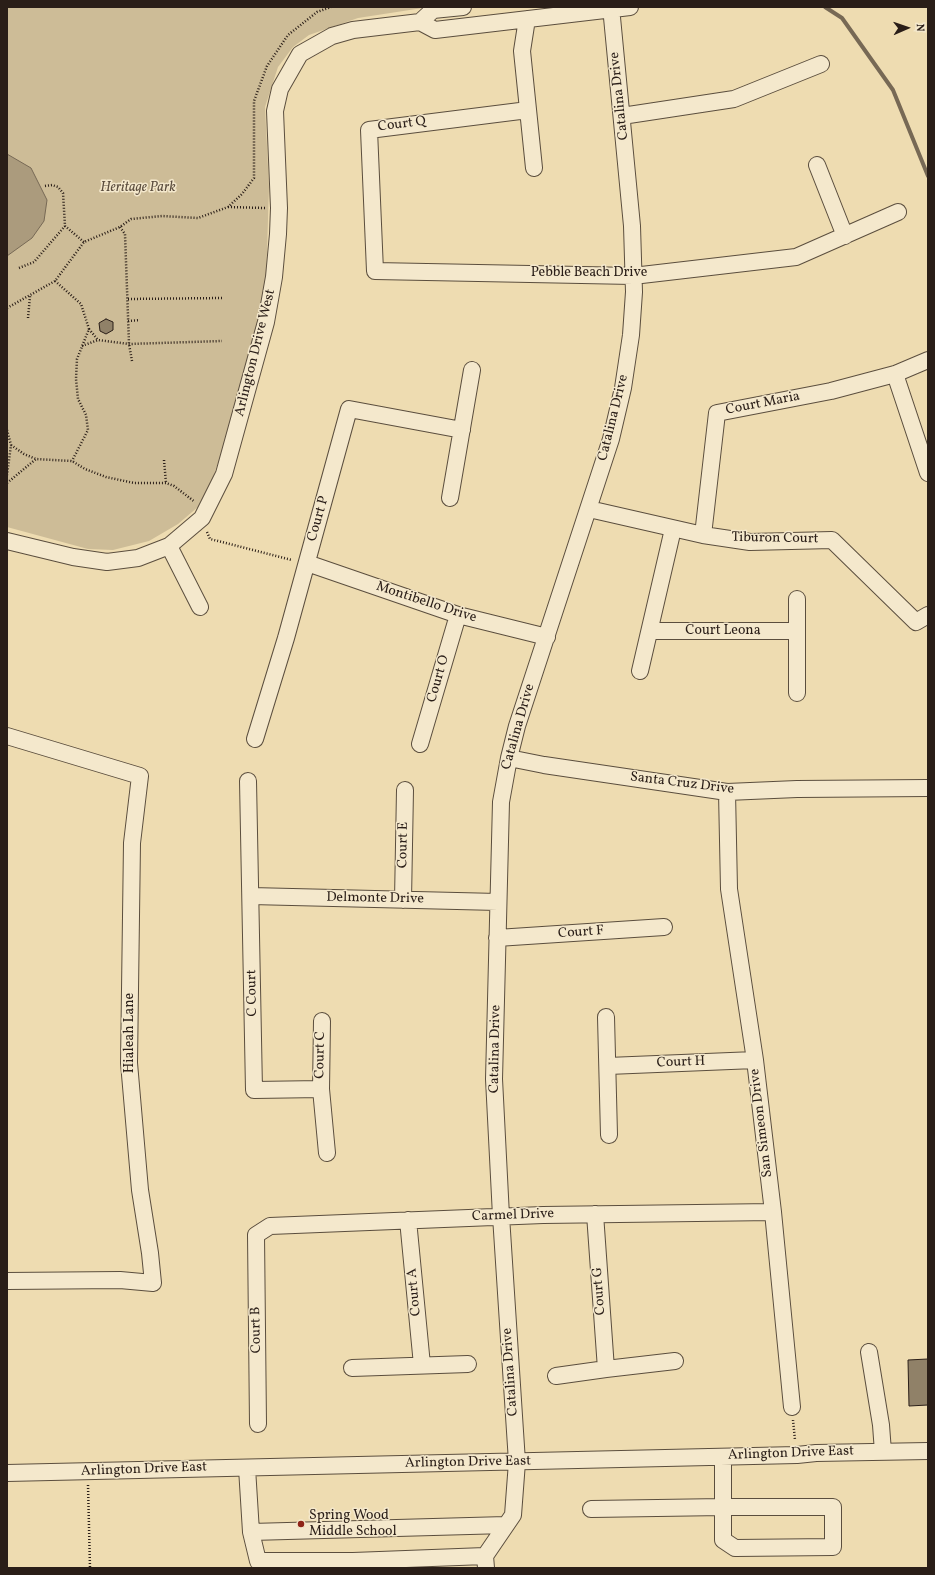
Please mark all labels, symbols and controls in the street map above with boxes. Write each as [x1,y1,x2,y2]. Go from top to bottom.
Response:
north arrow [887,8,927,48]
text: N [912,23,927,32]
street label: Catalina Drive [607,51,633,141]
street label: Court Q [377,114,427,136]
park label: Heritage Park [100,180,176,196]
street label: Pebble Beach Drive [531,265,647,281]
street label: Arlington Drive West [232,288,280,418]
street label: Catalina Drive [595,373,633,463]
street label: Court Maria [725,389,801,419]
street label: Court P [305,494,333,544]
street label: Tiburon Court [731,530,819,548]
street label: Montibello Drive [374,579,478,627]
street label: Court Leona [685,623,761,639]
street label: Court O [424,653,454,705]
street label: Catalina Drive [499,682,539,772]
street label: Santa Cruz Drive [629,769,735,799]
street label: Court E [395,822,413,868]
street label: Delmonte Drive [326,890,424,908]
street label: Court F [558,923,604,943]
street label: C Court [244,969,262,1017]
street label: Hialeah Lane [122,993,138,1073]
street label: Catalina Drive [487,1005,505,1093]
street label: Court C [312,1031,330,1079]
street label: Court H [656,1054,706,1072]
street label: San Simeon Drive [747,1068,777,1178]
street label: Carmel Drive [472,1206,554,1226]
street label: Court G [590,1266,610,1316]
street label: Court A [405,1267,425,1317]
street label: Court B [248,1306,266,1354]
street label: Catalina Drive [500,1327,522,1417]
street label: Arlington Drive East [728,1443,854,1465]
street label: Arlington Drive East [405,1453,531,1473]
street label: Arlington Drive East [81,1459,207,1481]
place label: Spring Wood Middle School [309,1508,397,1540]
marker: Spring Wood Middle School [296,1519,306,1529]

